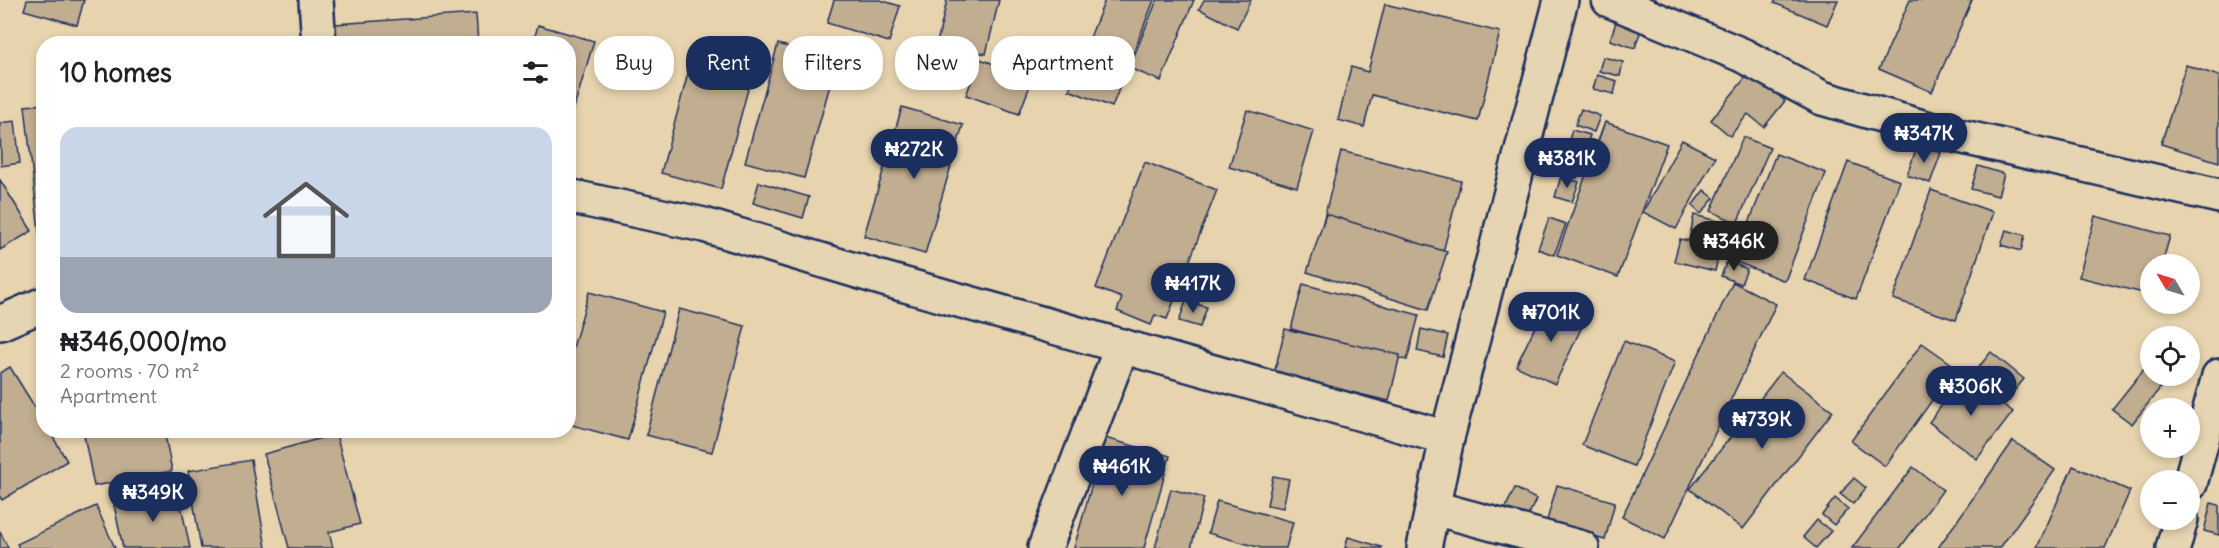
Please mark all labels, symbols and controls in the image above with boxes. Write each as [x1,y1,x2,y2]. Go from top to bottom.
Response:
chip: Buy [594,36,674,90]
chip: Rent [686,36,771,90]
chip: Filters [783,36,883,90]
chip: New [895,36,979,90]
chip: Apartment [991,36,1135,90]
text: 10 homes [60,56,172,89]
icon: filters [519,56,552,89]
pin: ₦347K [1882,113,1966,164]
text: ₦347K [1894,120,1954,145]
pin: ₦272K [872,129,956,180]
text: ₦272K [885,136,943,161]
pin: ₦381K [1525,138,1609,189]
text: ₦381K [1538,145,1596,170]
icon: home [252,166,360,274]
pin: ₦346K [1692,221,1776,272]
text: ₦346K [1703,228,1765,253]
north arrow [2140,254,2200,314]
map controls [2140,254,2200,530]
pin: ₦417K [1151,263,1235,314]
text: ₦417K [1165,270,1221,295]
pin: ₦701K [1509,292,1593,343]
text: ₦701K [1522,299,1580,324]
text: ₦346,000/mo [60,325,227,358]
button: locate [2140,326,2200,386]
text: 2 rooms · 70 m² [60,358,200,383]
pin: ₦306K [1929,366,2013,417]
text: ₦306K [1940,373,2002,398]
text: Apartment [60,383,157,408]
button: + [2140,398,2200,458]
pin: ₦739K [1720,399,1804,450]
text: ₦739K [1732,406,1792,431]
pin: ₦461K [1080,446,1164,497]
text: ₦461K [1093,453,1151,478]
button: − [2140,470,2200,530]
pin: ₦349K [111,472,195,523]
text: ₦349K [122,479,184,504]

